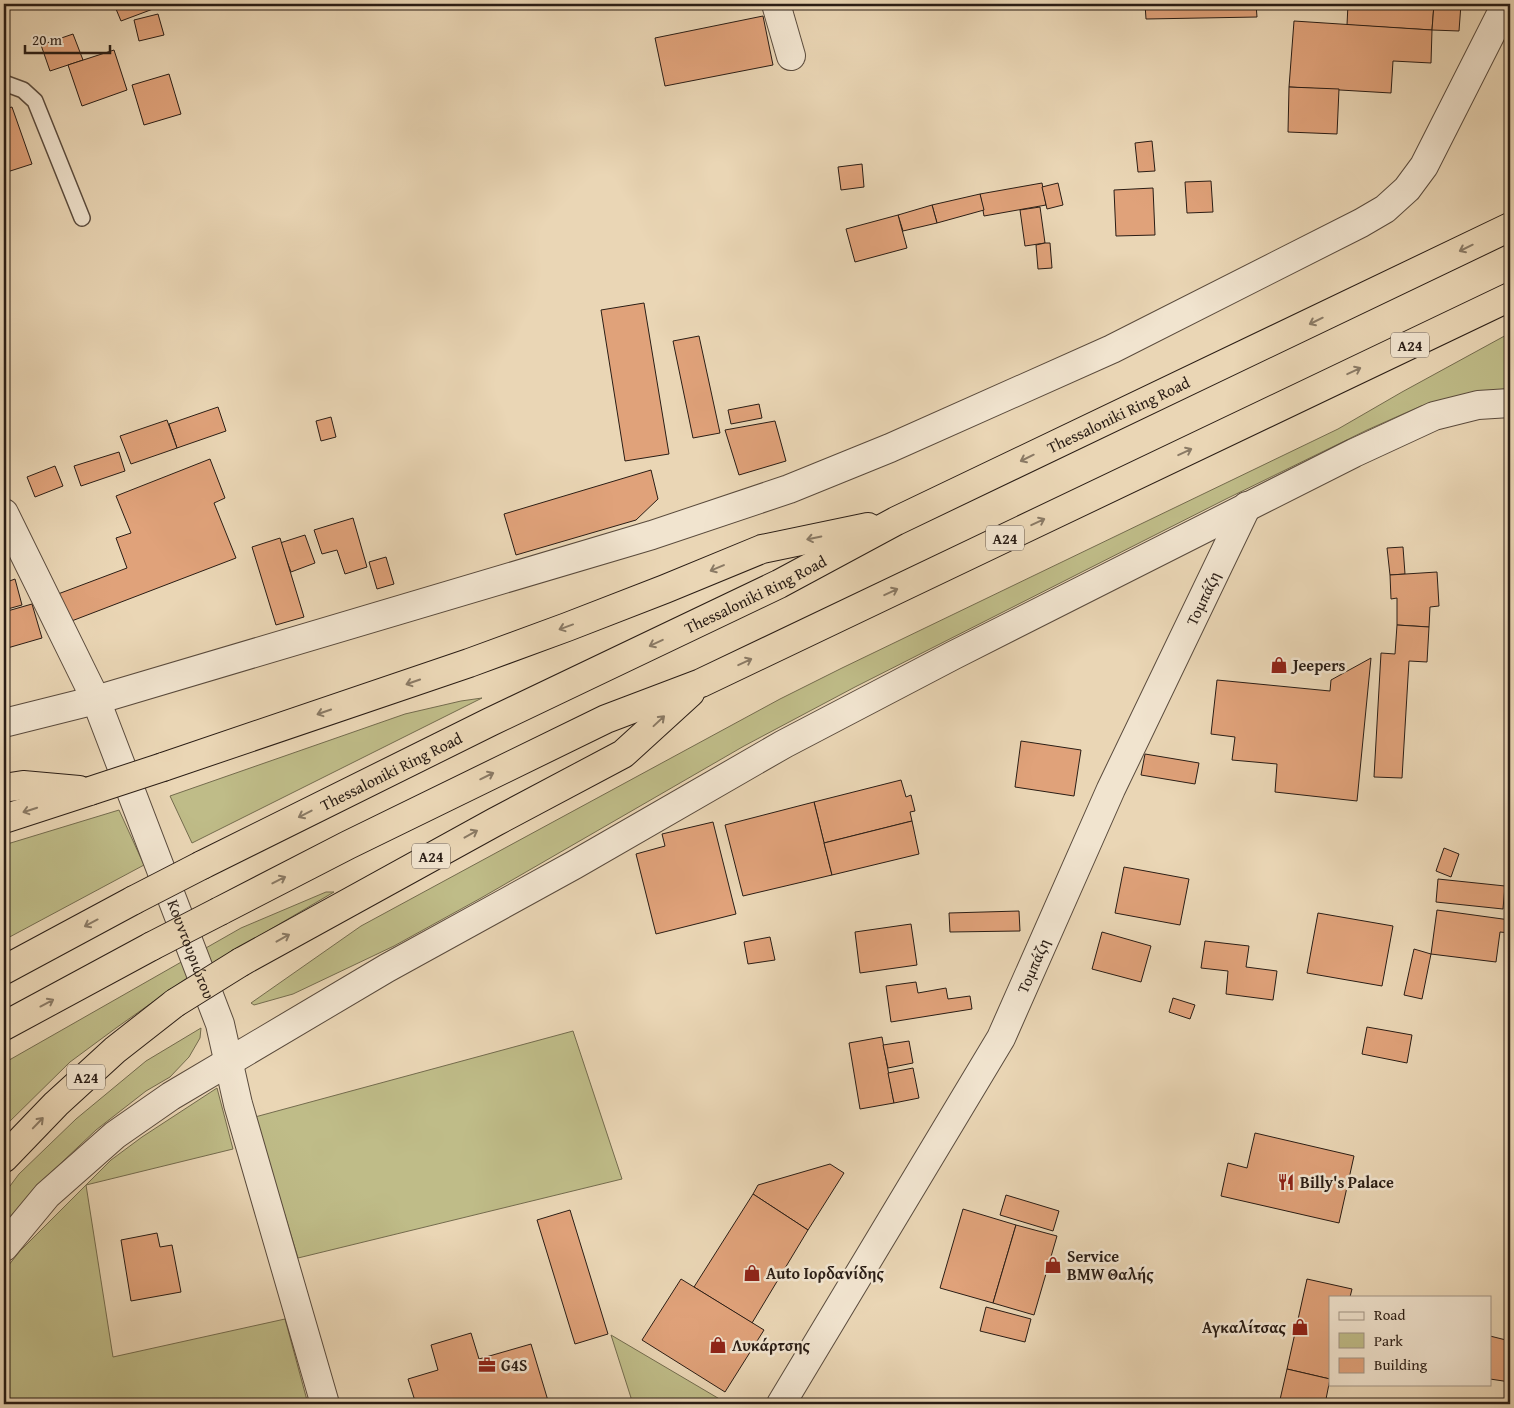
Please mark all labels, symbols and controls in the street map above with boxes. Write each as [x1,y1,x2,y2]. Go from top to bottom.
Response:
scale bar [25,22,110,54]
text: 20 m [32,29,63,50]
one-way arrow [1459,243,1474,253]
one-way arrow [1308,316,1323,326]
road number: Α24 [1391,332,1429,358]
one-way arrow [1346,366,1361,376]
street label: Thessaloniki Ring Road [1043,370,1194,459]
one-way arrow [1177,447,1192,456]
one-way arrow [1020,454,1035,464]
one-way arrow [1030,517,1045,526]
road number: Α24 [986,526,1024,550]
one-way arrow [806,534,822,543]
street label: Thessaloniki Ring Road [680,549,831,640]
one-way arrow [710,564,725,573]
street label: Τομπάζη [1179,567,1226,629]
one-way arrow [884,587,899,597]
one-way arrow [559,623,574,632]
one-way arrow [649,638,664,648]
place label: Jeepers [1290,653,1346,677]
shop icon: Jeepers [1269,655,1289,675]
one-way arrow [737,656,752,666]
one-way arrow [406,678,421,687]
one-way arrow [316,708,332,717]
one-way arrow [652,715,665,727]
street label: Thessaloniki Ring Road [316,726,466,817]
one-way arrow [479,771,494,781]
one-way arrow [23,806,39,815]
one-way arrow [298,810,313,819]
one-way arrow [464,829,478,839]
road number: Α24 [412,844,450,868]
one-way arrow [271,875,286,884]
street label: Κουντουριώτου [161,896,221,1002]
one-way arrow [84,919,99,929]
one-way arrow [276,933,290,943]
street label: Τομπάζη [1010,935,1056,997]
one-way arrow [39,998,54,1008]
road number: Α24 [67,1064,105,1090]
one-way arrow [32,1117,44,1130]
place label: Billy's Palace [1300,1170,1394,1194]
restaurant icon: Billy's Palace [1276,1172,1296,1192]
place label: Service BMW Θαλής [1067,1244,1154,1286]
shop icon: Service BMW Θαλής [1043,1255,1063,1275]
place label: Auto Ιορδανίδης [766,1261,884,1285]
shop icon: Auto Ιορδανίδης [742,1263,762,1283]
legend [1329,1296,1492,1386]
text: Road [1374,1304,1405,1325]
place label: Αγκαλίτσας [1202,1315,1287,1339]
shop icon: Αγκαλίτσας [1290,1317,1310,1337]
text: Park [1374,1330,1403,1351]
place label: Λυκάρτσης [732,1333,811,1357]
shop icon: Λυκάρτσης [708,1335,728,1355]
place label: G4S [501,1353,527,1377]
text: Building [1374,1354,1428,1375]
office icon: G4S [477,1355,497,1375]

